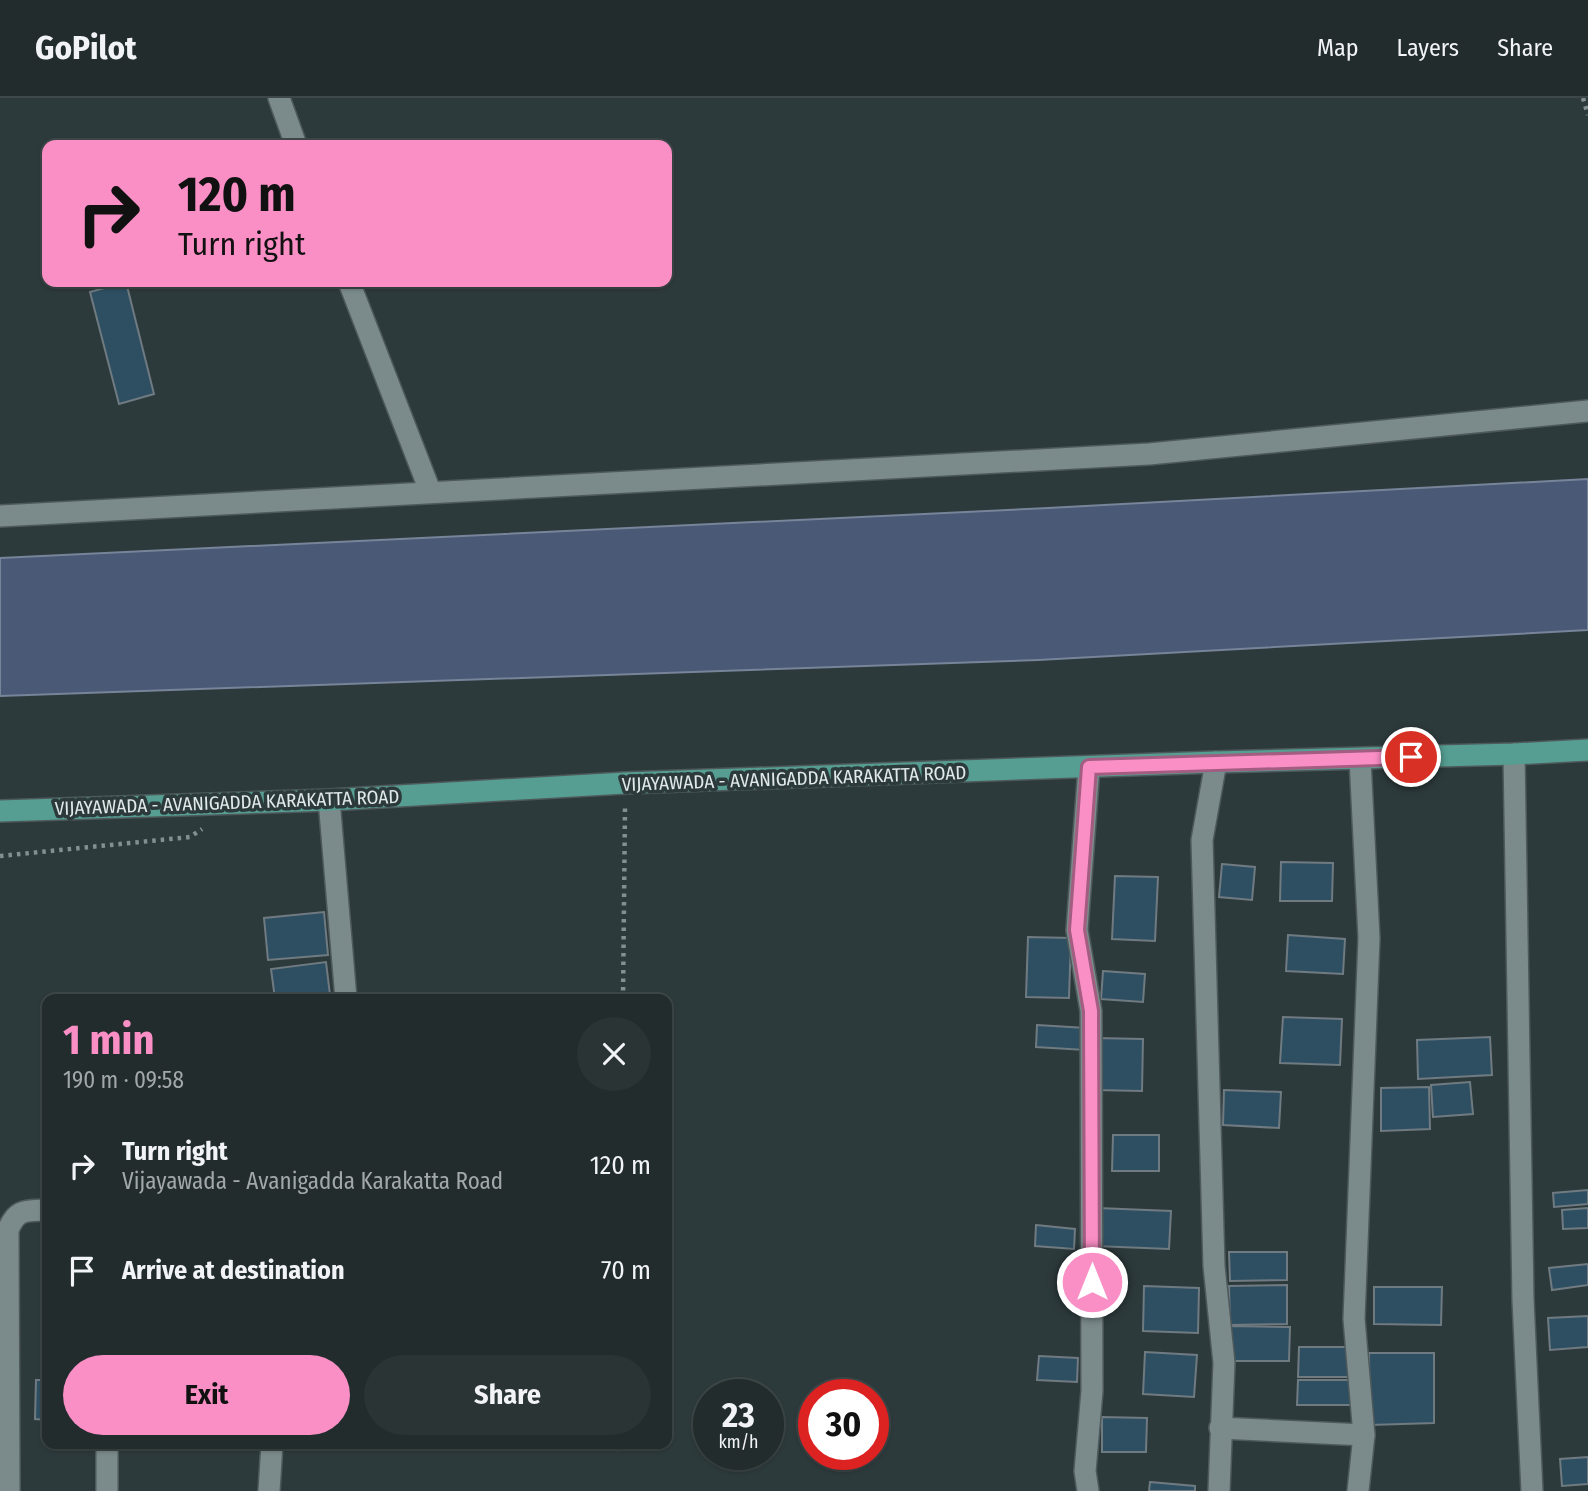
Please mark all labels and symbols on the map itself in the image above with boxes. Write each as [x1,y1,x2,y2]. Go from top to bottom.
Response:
pin [1381,727,1441,787]
street label: VIJAYAWADA - AVANIGADDA KARAKATTA ROAD [621,761,967,796]
street label: VIJAYAWADA - AVANIGADDA KARAKATTA ROAD [54,785,400,820]
position arrow [1055,1245,1129,1319]
speed limit sign: 30 [798,1379,889,1470]

